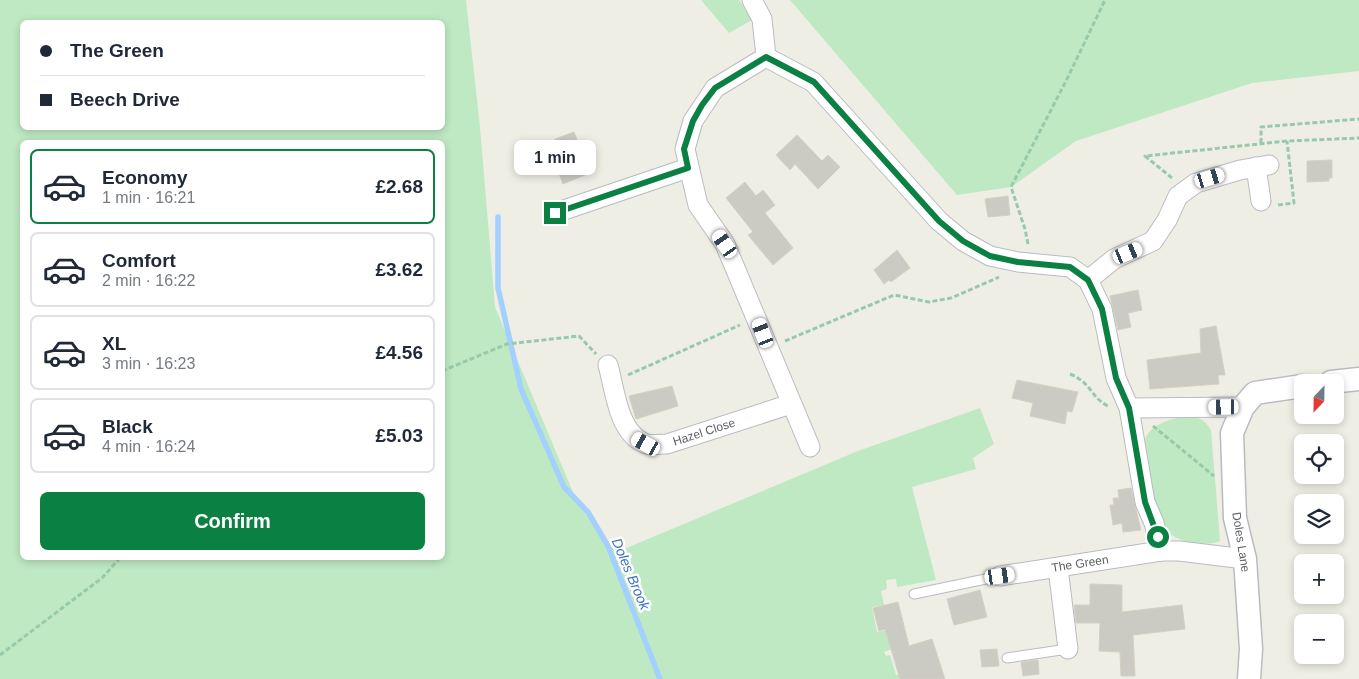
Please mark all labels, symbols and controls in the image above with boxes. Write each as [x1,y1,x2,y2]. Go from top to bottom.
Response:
text: The Green [70,40,164,61]
text: Beech Drive [70,89,180,110]
callout: 1 min [514,140,596,176]
text: 1 min [534,149,576,166]
icon: car [42,164,87,209]
car [1193,166,1226,190]
text: Economy [102,167,188,188]
text: £2.68 [375,176,423,197]
text: 1 min · 16:21 [102,189,195,206]
route end [544,202,566,224]
car [710,227,739,261]
car [1111,240,1144,266]
icon: car [42,247,87,292]
text: Comfort [102,250,176,271]
text: £3.62 [375,259,423,280]
text: 2 min · 16:22 [102,272,195,289]
car [750,316,775,350]
icon: car [42,330,87,375]
text: XL [102,333,126,354]
text: £4.56 [375,342,423,363]
text: 3 min · 16:23 [102,355,195,372]
north arrow [1294,374,1344,424]
map controls [1294,374,1344,664]
car [1208,399,1239,415]
icon: car [42,413,87,458]
street label: Hazel Close [671,415,737,449]
text: Black [102,416,153,437]
text: £5.03 [375,425,423,446]
car [629,430,662,458]
button: locate [1294,434,1344,484]
text: 4 min · 16:24 [102,438,195,455]
button: Confirm [40,492,425,550]
button: layers [1294,494,1344,544]
street label: Doles Lane [1229,511,1253,573]
route start [1147,526,1169,548]
water label: Doles Brook [609,536,654,613]
street label: The Green [1051,552,1110,575]
button: + [1294,554,1344,604]
car [984,566,1015,586]
button: − [1294,614,1344,664]

